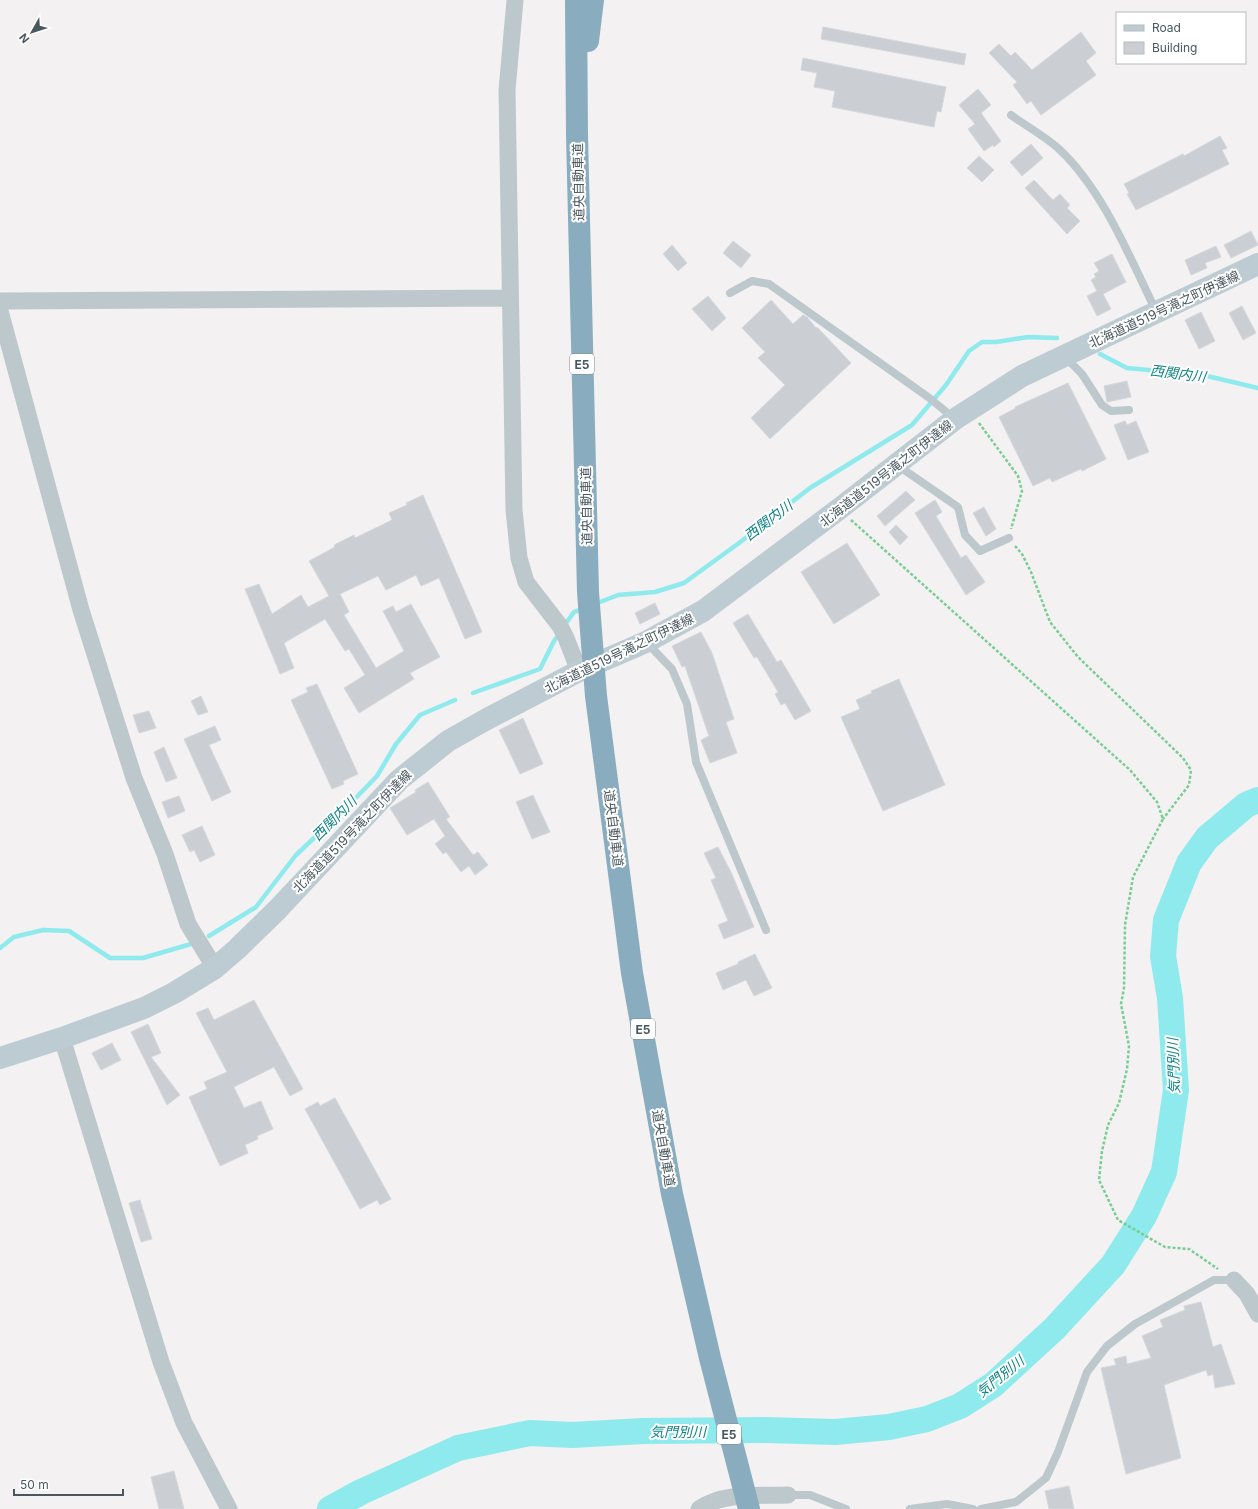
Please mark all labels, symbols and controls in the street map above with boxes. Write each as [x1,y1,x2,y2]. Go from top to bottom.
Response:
north arrow [12,12,52,52]
legend [1116,12,1246,64]
text: Road [1152,20,1181,35]
text: N [16,31,32,46]
text: Building [1152,40,1197,55]
street label: 道央自動車道 [569,143,587,221]
street label: 北海道道519号滝之町伊達線 [1086,267,1242,351]
road number: E5 [570,354,594,374]
water label: 西関内川 [1149,361,1209,385]
street label: 北海道道519号滝之町伊達線 [816,416,956,530]
street label: 道央自動車道 [577,467,595,545]
water label: 西関内川 [741,495,797,544]
street label: 北海道道519号滝之町伊達線 [542,610,696,696]
street label: 北海道道519号滝之町伊達線 [289,766,415,896]
street label: 道央自動車道 [601,788,627,868]
water label: 西関内川 [308,791,361,844]
road number: E5 [631,1019,655,1039]
water label: 気門別川 [1163,1036,1182,1094]
street label: 道央自動車道 [649,1108,679,1188]
water label: 気門別川 [973,1351,1029,1400]
water label: 気門別川 [650,1423,708,1440]
road number: E5 [717,1424,741,1444]
scale bar [14,1471,123,1497]
text: 50 m [20,1477,49,1492]

